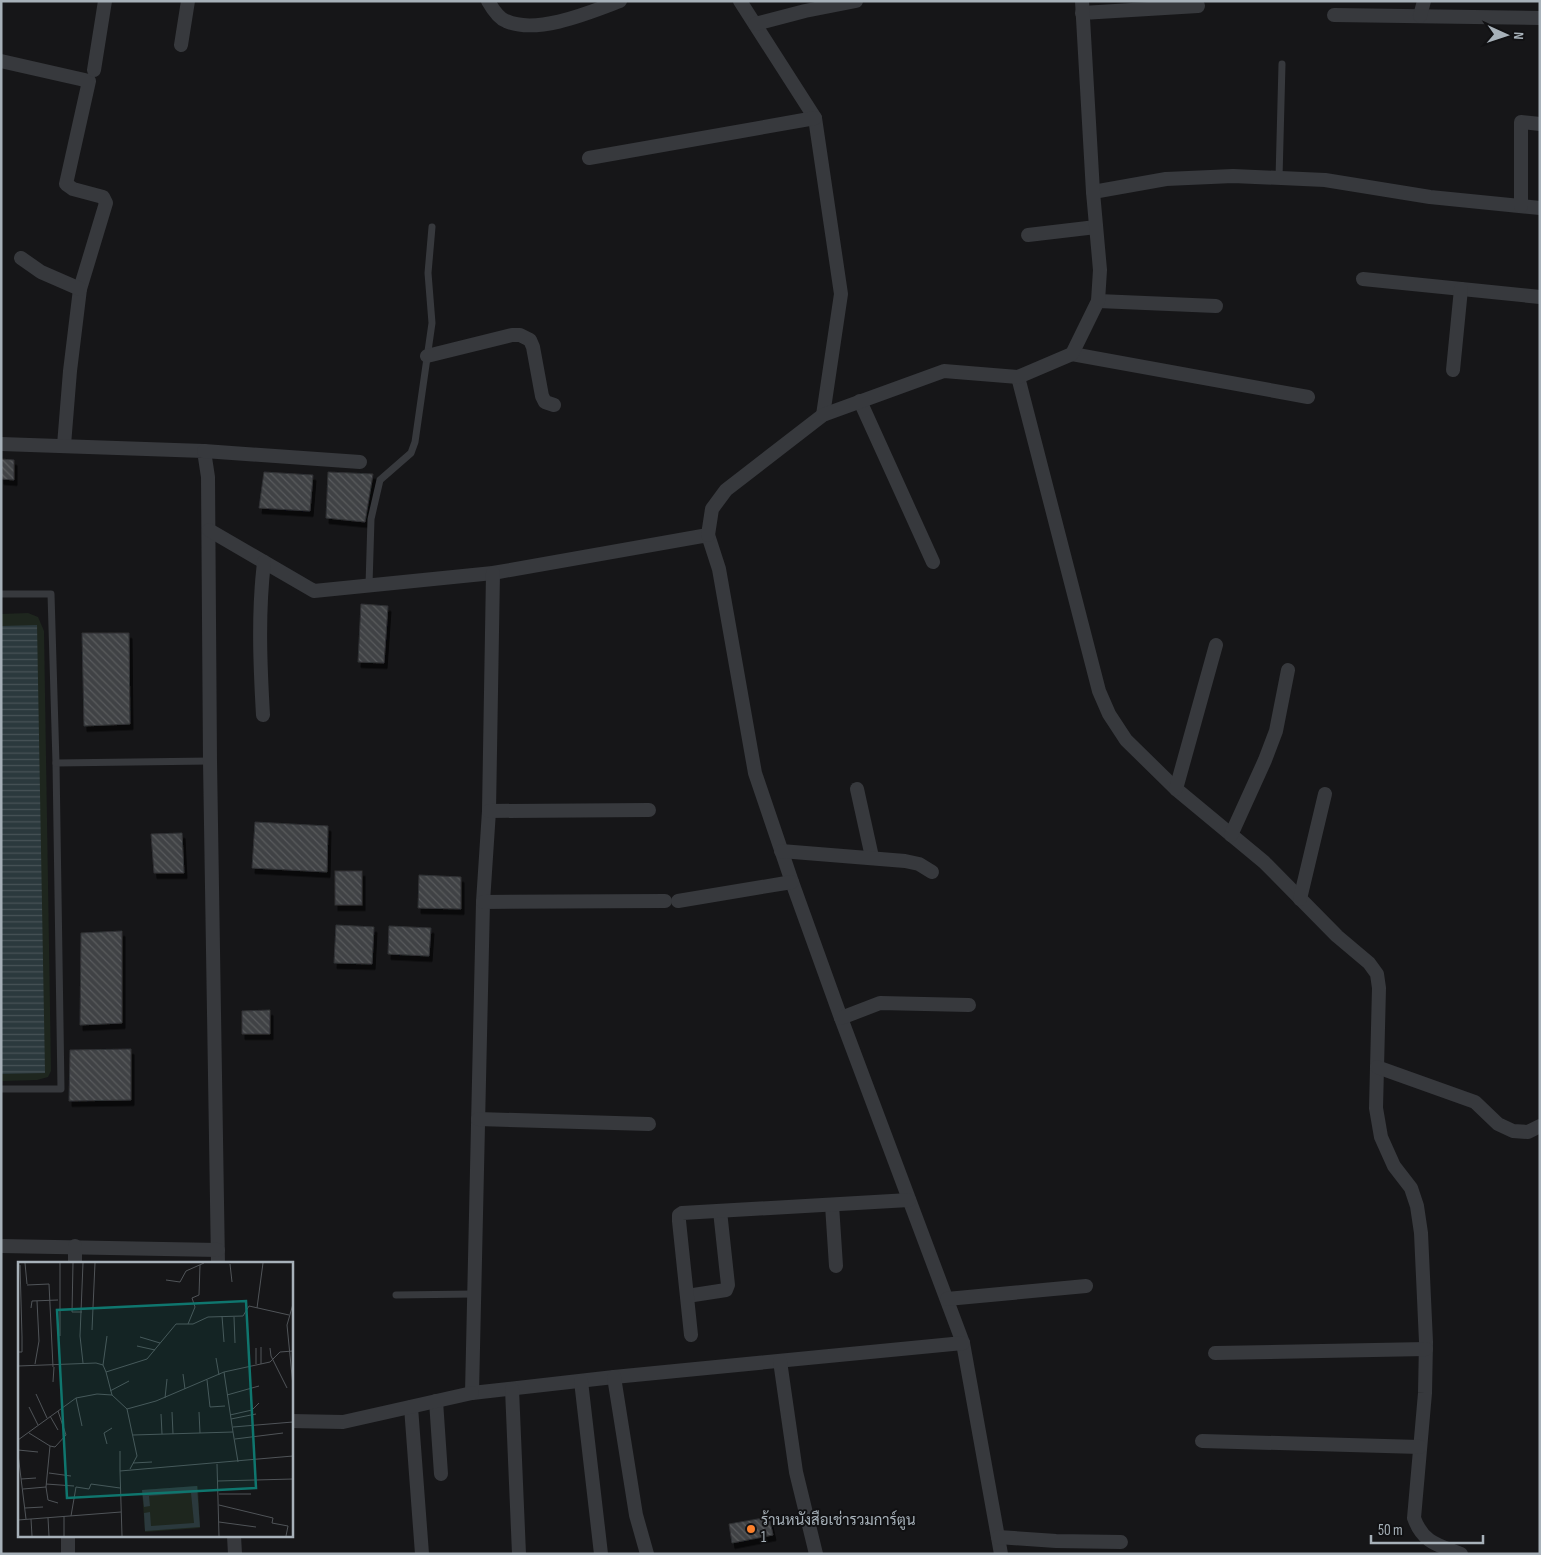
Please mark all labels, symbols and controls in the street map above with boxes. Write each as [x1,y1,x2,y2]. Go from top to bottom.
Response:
north arrow [1481,10,1531,60]
text: N [1510,31,1527,40]
inset map [18,1262,292,1538]
place label: ร้านหนังสือเช่ารวมการ์ตูน 1 [761,1510,916,1547]
scale bar [1371,1512,1484,1544]
text: 50 m [1378,1521,1403,1540]
marker: ร้านหนังสือเช่ารวมการ์ตูน 1 [745,1523,757,1535]

